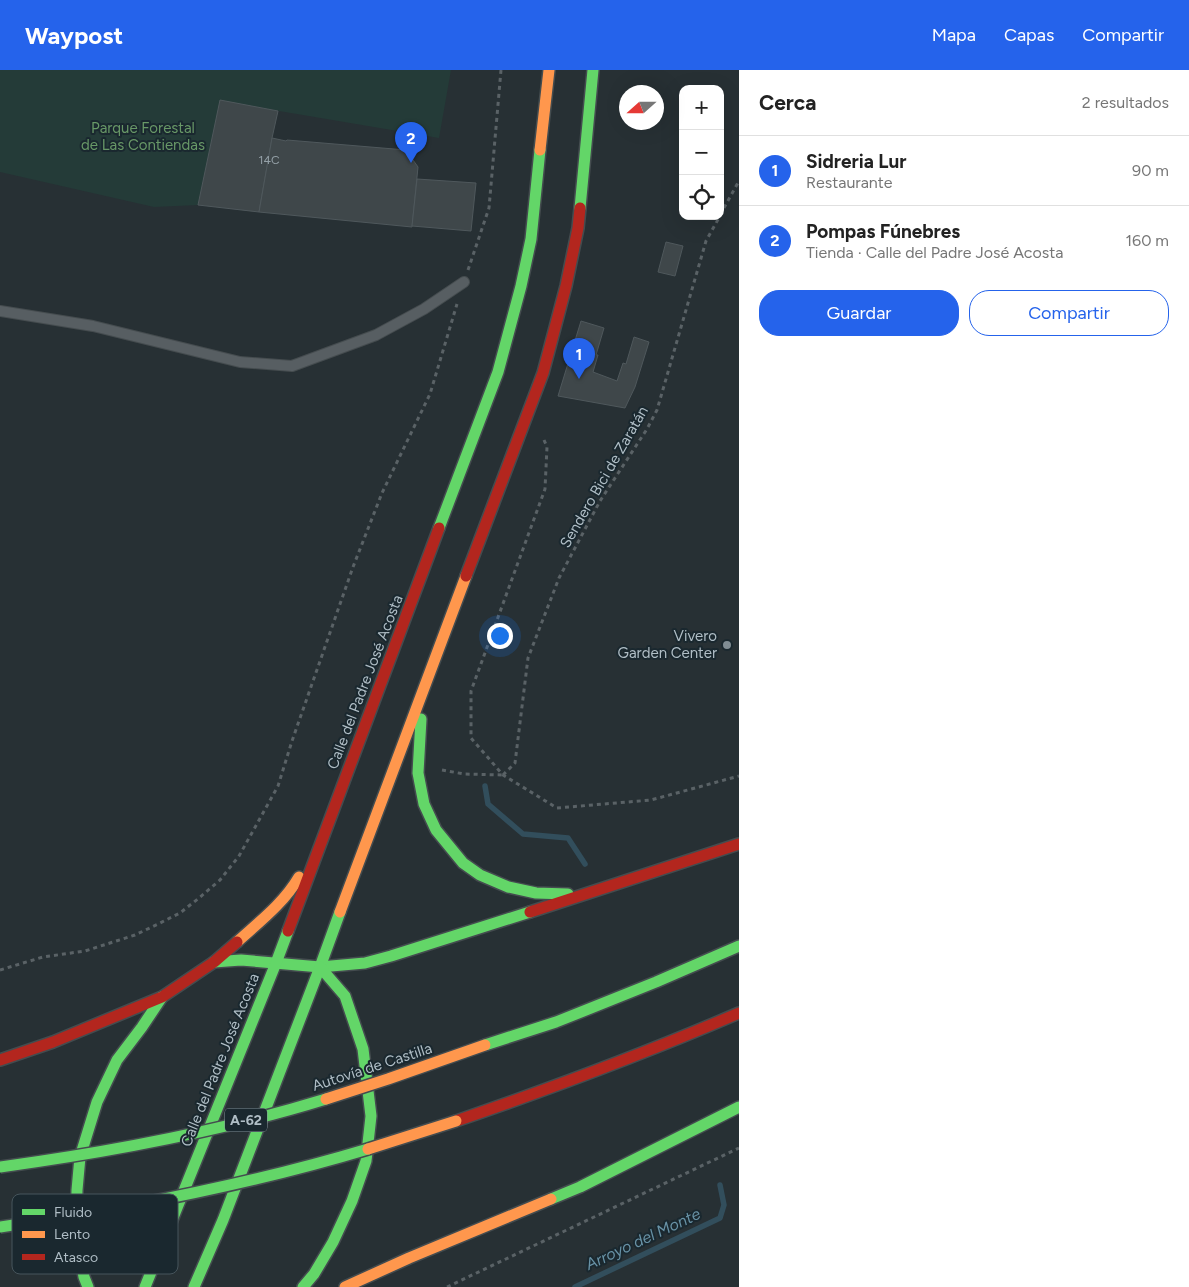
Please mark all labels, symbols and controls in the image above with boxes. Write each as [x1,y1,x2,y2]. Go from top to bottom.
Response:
text: Waypost [25,21,123,50]
text: Mapa [932,24,976,46]
text: Capas [1004,24,1054,46]
text: Compartir [1082,24,1164,46]
north arrow [619,85,664,130]
map controls [679,85,724,220]
button: + [679,85,724,130]
text: Cerca [759,90,816,115]
text: 2 resultados [1082,93,1169,112]
park label: Parque Forestal de Las Contiendas [81,119,205,154]
pin: 2 [395,122,427,163]
button: − [679,130,724,175]
text: Sidreria Lur [806,150,907,173]
house number: 14C [258,153,280,167]
text: 1 [772,161,778,180]
text: 90 m [1132,161,1169,180]
text: Restaurante [806,173,893,192]
button: locate [679,175,724,220]
text: Pompas Fúnebres [806,220,960,243]
text: 2 [770,231,780,250]
text: 160 m [1126,231,1169,250]
text: Tienda · Calle del Padre José Acosta [806,243,1063,262]
button: Guardar [759,290,959,336]
button: Compartir [969,290,1169,336]
pin: 1 [563,338,595,379]
street label: Sendero Bici de Zaratán [556,403,652,551]
street label: Calle del Padre José Acosta [323,592,407,772]
your location [487,623,513,649]
place label: Vivero Garden Center [618,627,717,662]
marker: Vivero Garden Center [721,639,733,651]
street label: Calle del Padre José Acosta [177,971,263,1149]
street label: Autovía de Castilla [310,1039,434,1095]
road number: A-62 [225,1108,267,1132]
legend [12,1194,178,1274]
text: Fluido [54,1204,92,1221]
water label: Arroyo del Monte [582,1204,704,1274]
text: Lento [54,1226,90,1243]
text: Atasco [54,1249,98,1266]

